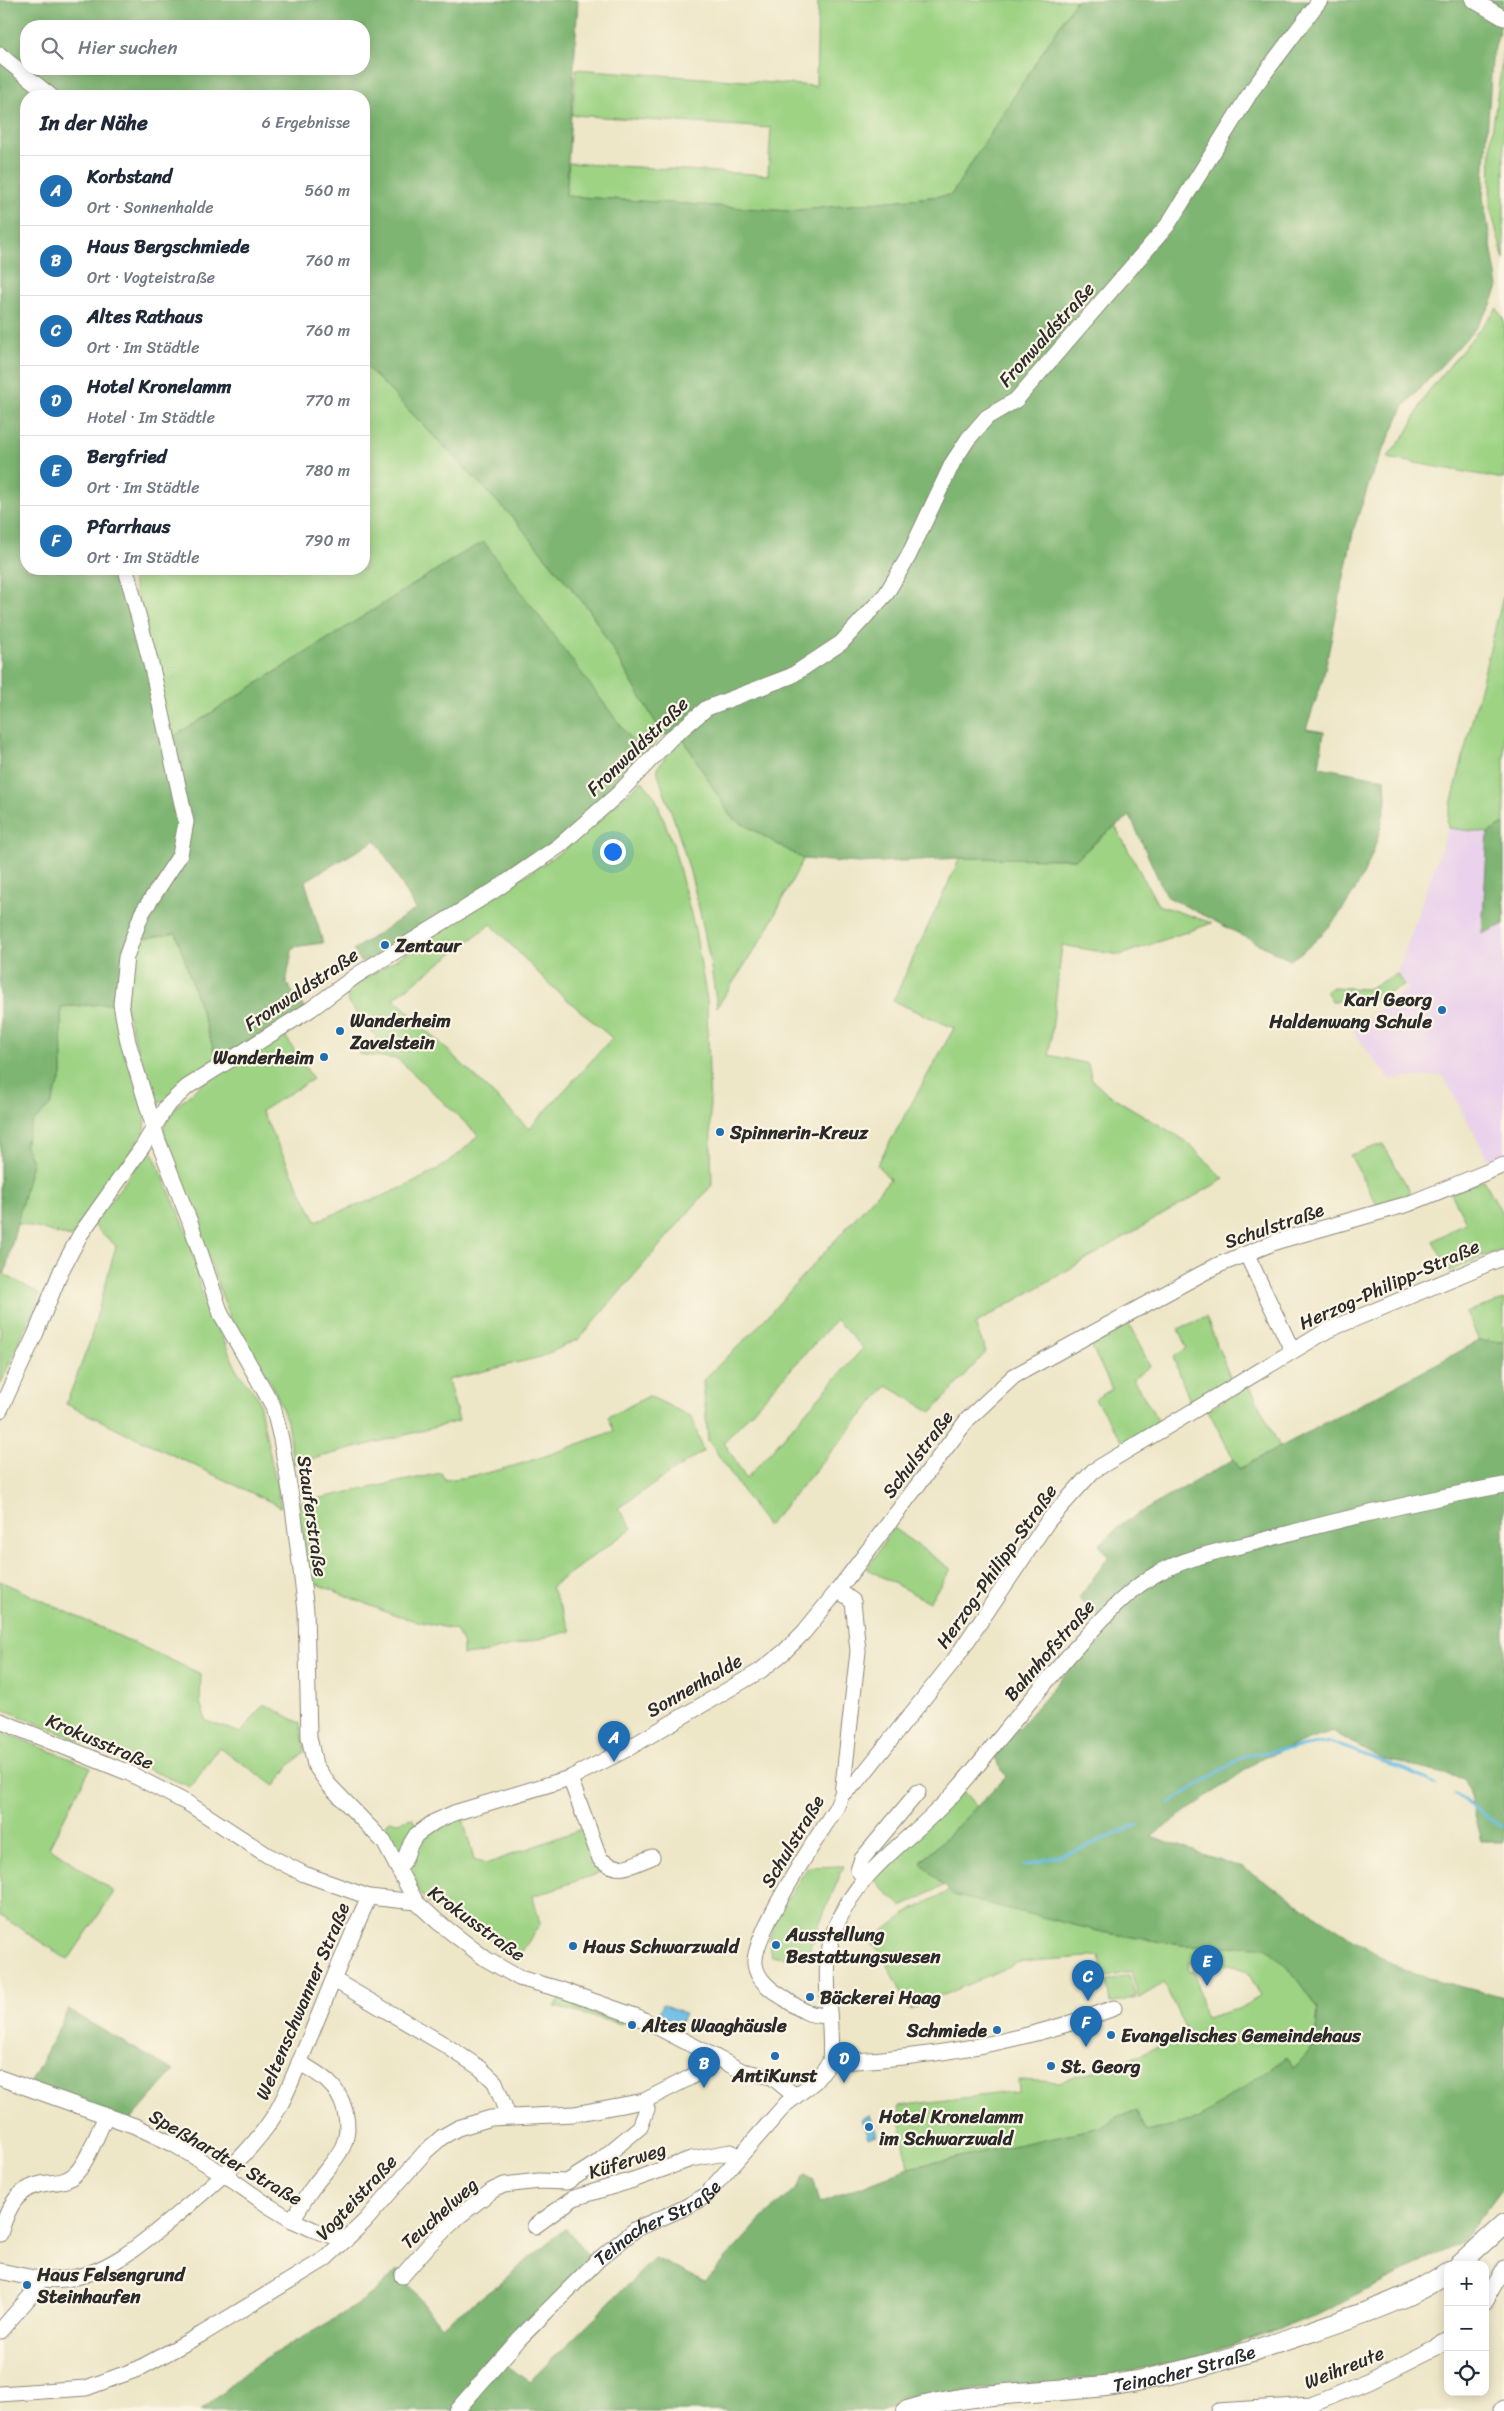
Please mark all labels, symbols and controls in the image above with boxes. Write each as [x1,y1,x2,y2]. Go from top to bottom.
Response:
search box [20,20,370,75]
text: Hier suchen [78,31,178,64]
icon: search [38,34,66,62]
text: In der Nähe [40,104,148,142]
text: 6 Ergebnisse [262,108,350,137]
text: Korbstand [87,160,172,193]
text: A [51,176,61,205]
text: 560 m [305,176,350,205]
text: Ort · Sonnenhalde [87,193,214,222]
text: Haus Bergschmiede [87,230,250,263]
text: B [51,246,61,275]
text: 760 m [305,246,350,275]
text: Ort · Vogteistraße [87,263,215,292]
street label: Fronwaldstraße [990,274,1103,395]
text: Altes Rathaus [87,300,203,333]
text: C [51,316,61,345]
text: 760 m [305,316,350,345]
text: Ort · Im Städtle [87,333,200,362]
text: Hotel Kronelamm [87,370,231,403]
text: D [51,386,61,415]
text: 770 m [305,386,350,415]
text: Hotel · Im Städtle [87,403,215,432]
text: Bergfried [87,440,167,473]
text: E [52,456,60,485]
text: 780 m [305,456,350,485]
text: Ort · Im Städtle [87,473,200,502]
text: Pfarrhaus [87,510,171,543]
text: F [52,526,60,555]
text: 790 m [304,526,350,555]
text: Ort · Im Städtle [87,543,200,572]
street label: Fronwaldstraße [578,688,697,804]
your location [600,839,626,865]
place label: Zentaur [394,929,462,962]
street label: Fronwaldstraße [237,939,366,1040]
marker: Zentaur [379,939,391,951]
place label: Karl Georg Haldenwang Schule [1268,983,1432,1038]
place label: Wanderheim Zavelstein [349,1004,451,1059]
marker: Karl Georg Haldenwang Schule [1436,1004,1448,1016]
marker: Wanderheim Zavelstein [334,1025,346,1037]
place label: Wanderheim [213,1041,314,1074]
marker: Wanderheim [318,1051,330,1063]
place label: Spinnerin-Kreuz [729,1116,869,1149]
marker: Spinnerin-Kreuz [714,1126,726,1138]
street label: Schulstraße [1220,1193,1329,1258]
street label: Herzog-Philipp-Straße [1294,1230,1485,1339]
street label: Schulstraße [873,1403,962,1506]
street label: Stauferstraße [288,1453,337,1579]
street label: Herzog-Philipp-Straße [927,1477,1066,1656]
street label: Bahnhofstraße [995,1592,1103,1709]
street label: Sonnenhalde [640,1644,749,1726]
street label: Krokusstraße [41,1704,159,1779]
pin: A [598,1721,630,1762]
street label: Schulstraße [752,1788,833,1894]
street label: Krokusstraße [421,1876,533,1970]
street label: Weltenschwanner Straße [246,1897,359,2105]
place label: Ausstellung Bestattungswesen [785,1918,941,1973]
place label: Haus Schwarzwald [582,1930,741,1963]
marker: Ausstellung Bestattungswesen [770,1939,782,1951]
marker: Haus Schwarzwald [567,1940,579,1952]
pin: E [1191,1945,1223,1986]
pin: C [1072,1960,1104,2001]
place label: Bäckerei Haag [820,1981,941,2014]
marker: Bäckerei Haag [804,1991,816,2003]
pin: F [1070,2006,1102,2047]
place label: Altes Waaghäusle [641,2009,787,2042]
place label: Schmiede [906,2014,988,2047]
marker: Altes Waaghäusle [626,2019,638,2031]
place label: Evangelisches Gemeindehaus [1121,2019,1362,2052]
marker: Schmiede [991,2024,1003,2036]
marker: Evangelisches Gemeindehaus [1105,2029,1117,2041]
pin: D [828,2042,860,2083]
pin: B [688,2047,720,2088]
marker: AntiKunst [769,2050,781,2062]
place label: St. Georg [1060,2050,1141,2083]
place label: AntiKunst [731,2059,818,2092]
marker: St. Georg [1045,2060,1057,2072]
street label: Speßhardter Straße [143,2100,309,2215]
place label: Hotel Kronelamm im Schwarzwald [878,2100,1024,2155]
marker: Hotel Kronelamm im Schwarzwald [863,2121,875,2133]
street label: Küferweg [584,2132,671,2189]
street label: Vogteistraße [307,2146,406,2248]
street label: Teuchelweg [393,2169,486,2258]
street label: Teinacher Straße [586,2172,729,2274]
place label: Haus Felsengrund Steinhaufen [36,2258,186,2313]
map controls [1444,2261,1489,2396]
button: + [1444,2261,1489,2306]
marker: Haus Felsengrund Steinhaufen [21,2279,33,2291]
button: − [1444,2306,1489,2351]
street label: Teinacher Straße [1111,2335,1259,2402]
street label: Weihreute [1299,2336,1390,2399]
button: locate [1444,2351,1489,2396]

